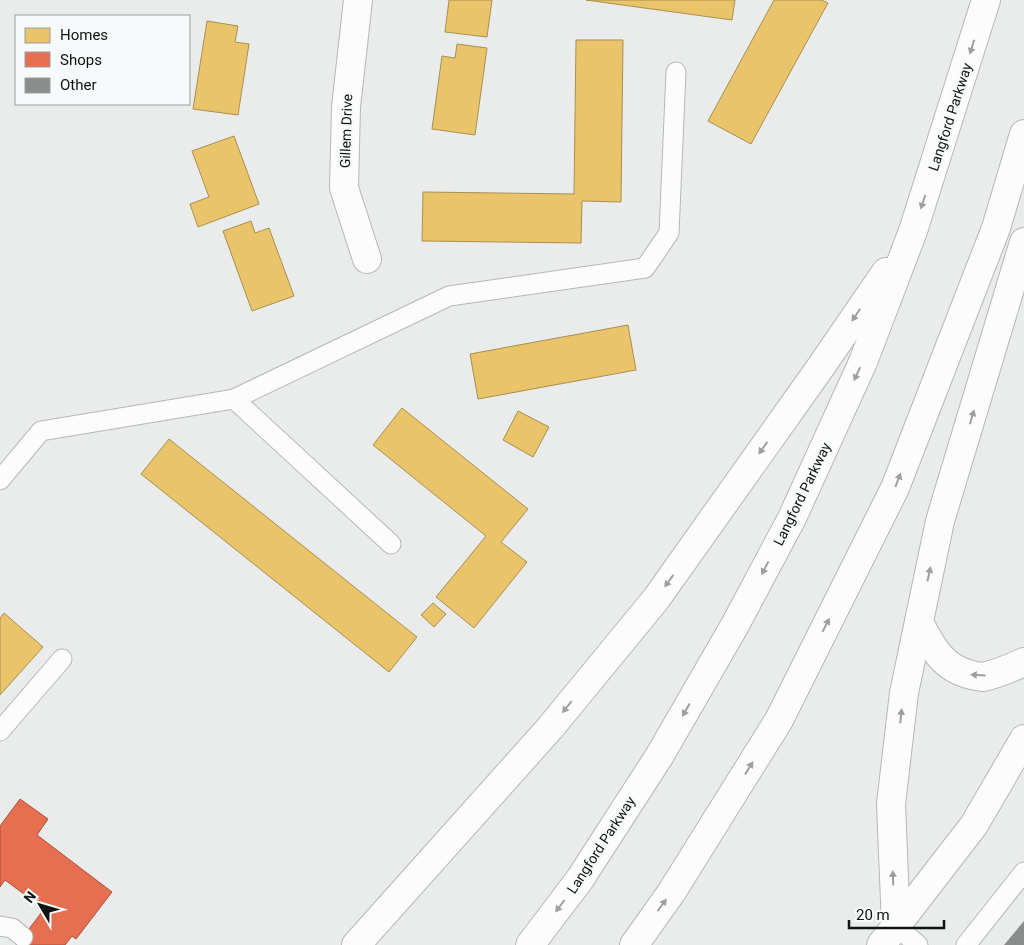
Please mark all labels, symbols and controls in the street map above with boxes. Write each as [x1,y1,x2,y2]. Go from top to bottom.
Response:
legend [15,15,190,105]
text: Homes [60,26,108,44]
one-way arrow [967,39,975,54]
text: Shops [60,51,102,69]
street label: Langford Parkway [925,61,975,173]
text: Other [60,76,97,94]
street label: Gillem Drive [337,94,355,168]
one-way arrow [918,194,926,209]
one-way arrow [852,308,861,322]
one-way arrow [853,367,861,381]
one-way arrow [968,410,976,425]
street label: Langford Parkway [770,440,834,548]
one-way arrow [759,442,769,455]
one-way arrow [895,472,902,487]
one-way arrow [761,561,769,576]
one-way arrow [925,566,933,581]
one-way arrow [664,574,674,587]
one-way arrow [822,618,830,632]
one-way arrow [970,671,986,679]
one-way arrow [561,700,572,713]
one-way arrow [681,704,690,717]
one-way arrow [897,707,905,723]
one-way arrow [744,761,753,774]
street label: Langford Parkway [564,793,639,897]
one-way arrow [889,869,897,885]
north arrow [15,880,65,930]
text: N [20,888,39,906]
scale bar [849,898,944,930]
one-way arrow [555,899,565,913]
one-way arrow [657,899,667,912]
text: 20 m [856,906,890,924]

